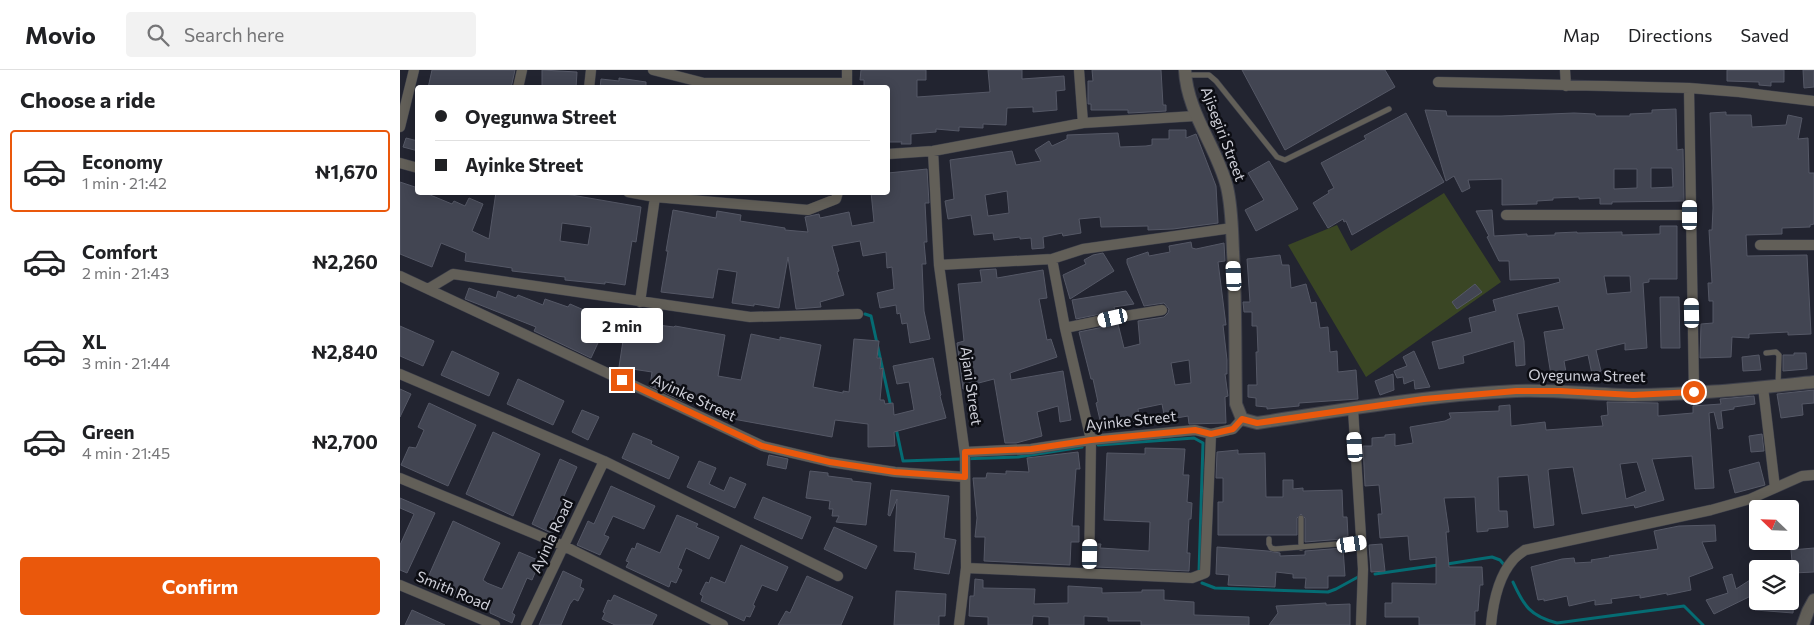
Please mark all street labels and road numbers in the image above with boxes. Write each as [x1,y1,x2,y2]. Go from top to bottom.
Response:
street label: Ajisegiri Street [1198,84,1250,183]
street label: Ajani Street [958,345,986,427]
street label: Oyegunwa Street [1528,365,1646,385]
street label: Ayinke Street [649,370,739,424]
street label: Ayinke Street [1085,406,1177,434]
street label: Ayinla Road [526,496,576,575]
street label: Smith Road [414,566,493,614]

